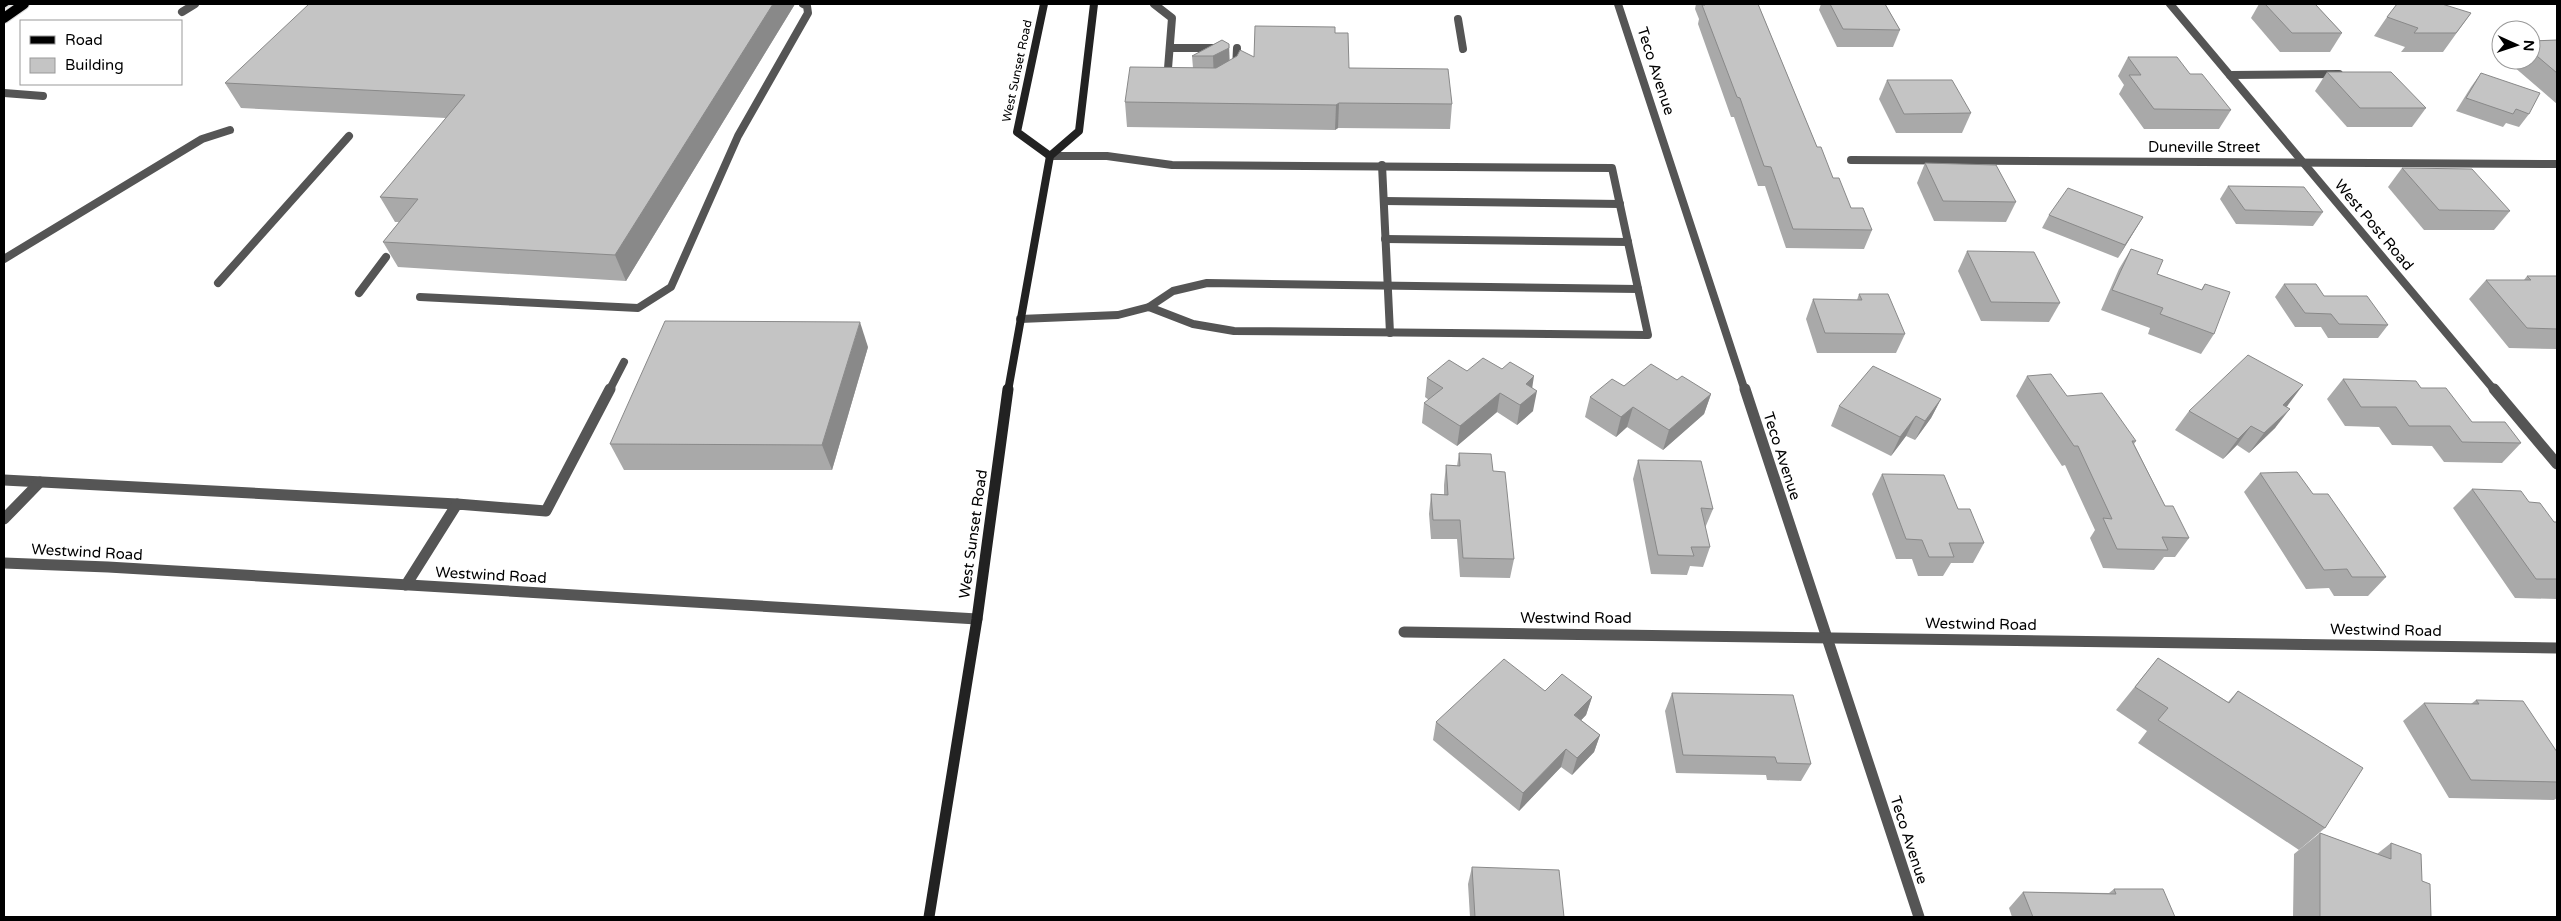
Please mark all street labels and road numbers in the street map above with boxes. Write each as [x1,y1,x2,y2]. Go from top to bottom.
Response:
street label: West Sunset Road [999,19,1035,123]
street label: Teco Avenue [1633,25,1679,117]
street label: Duneville Street [2148,138,2260,156]
street label: West Post Road [2331,176,2417,274]
street label: Teco Avenue [1759,410,1805,502]
street label: West Sunset Road [955,468,991,600]
street label: Westwind Road [31,540,143,564]
street label: Westwind Road [435,563,547,587]
street label: Westwind Road [1520,609,1632,627]
street label: Westwind Road [1925,614,2037,634]
street label: Westwind Road [2330,620,2442,640]
street label: Teco Avenue [1886,794,1932,886]

